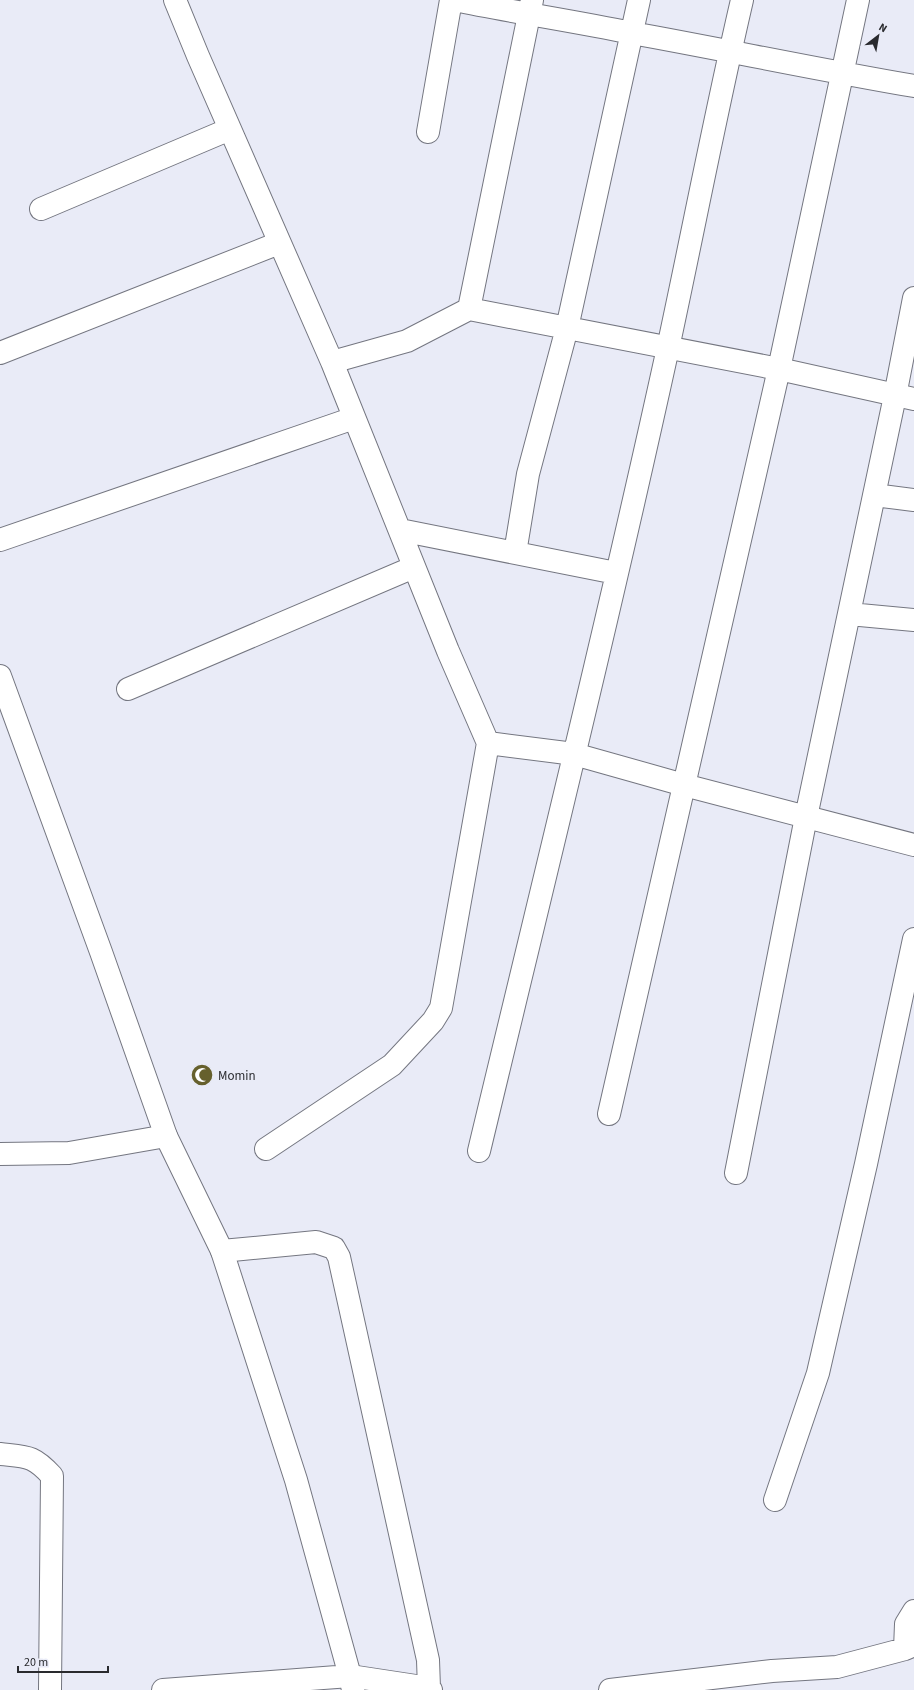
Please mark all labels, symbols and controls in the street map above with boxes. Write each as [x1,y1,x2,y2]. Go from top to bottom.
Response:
north arrow [858,16,898,56]
text: N [876,20,890,36]
mosque icon: Momin [189,1062,215,1088]
place label: Momin [218,1067,256,1085]
scale bar [18,1648,108,1674]
text: 20 m [24,1654,48,1671]

